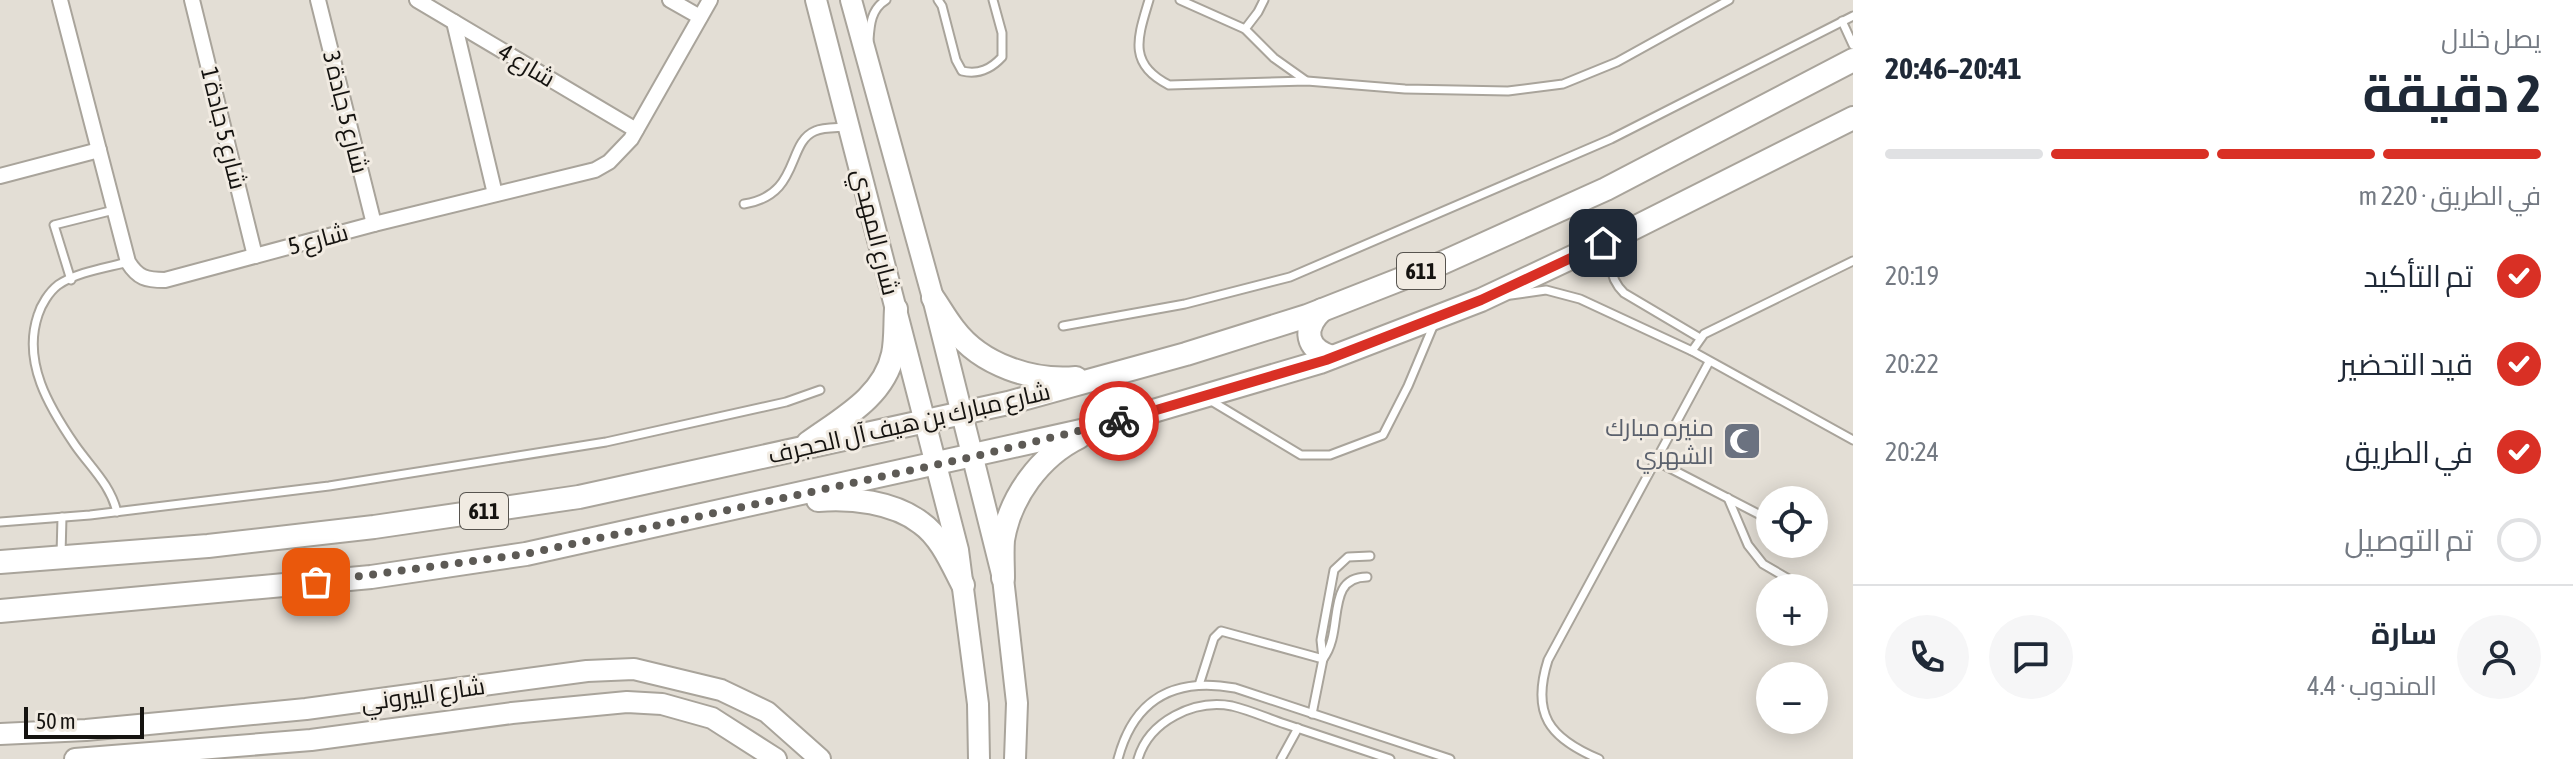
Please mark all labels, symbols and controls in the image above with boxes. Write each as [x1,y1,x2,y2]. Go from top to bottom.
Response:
text: يصل خلال [2441,24,2541,54]
street label: شارع 4 [492,38,560,95]
street label: شارع 5 جادة 3 [315,48,374,177]
text: 20:41–20:46 [1885,51,2022,85]
text: 2 دقيقة [2362,63,2541,123]
street label: شارع 5 جادة 1 [193,64,252,193]
street label: شارع المهدي [842,166,905,299]
text: في الطريق · 220 m [2358,181,2541,211]
pin [1569,209,1637,277]
street label: شارع 5 [285,218,352,263]
icon: home [1581,221,1625,265]
road number: 611 [1397,253,1445,289]
icon: check [2497,254,2541,298]
text: تم التأكيد [2364,259,2473,293]
text: 20:19 [1885,261,1939,291]
icon: check [2497,342,2541,386]
text: قيد التحضير [2339,347,2473,381]
text: 20:22 [1885,349,1939,379]
street label: شارع مبارك بن هيف آل الحجرف [765,377,1053,472]
courier [1079,381,1159,461]
icon: bike [1097,399,1141,443]
place label: منيره مبارك الشهري [1605,414,1714,474]
mosque icon: منيره مبارك الشهري [1721,420,1763,462]
icon: check [2497,430,2541,474]
text: في الطريق [2345,435,2473,469]
text: 20:24 [1885,437,1939,467]
map controls [1756,486,1828,734]
button: locate [1756,486,1828,558]
road number: 611 [460,493,508,529]
text: تم التوصيل [2344,523,2473,557]
pin [282,548,350,616]
icon: bag [294,560,338,604]
button: + [1756,574,1828,646]
button: phone [1885,615,1969,699]
button: chat [1989,615,2073,699]
button: person [2457,615,2541,699]
text: سارة [2371,616,2437,650]
button: − [1756,662,1828,734]
text: المندوب · 4.4 [2307,671,2437,701]
street label: شارع البيروني [359,672,488,722]
scale bar [24,703,144,739]
text: 50 m [36,708,76,734]

